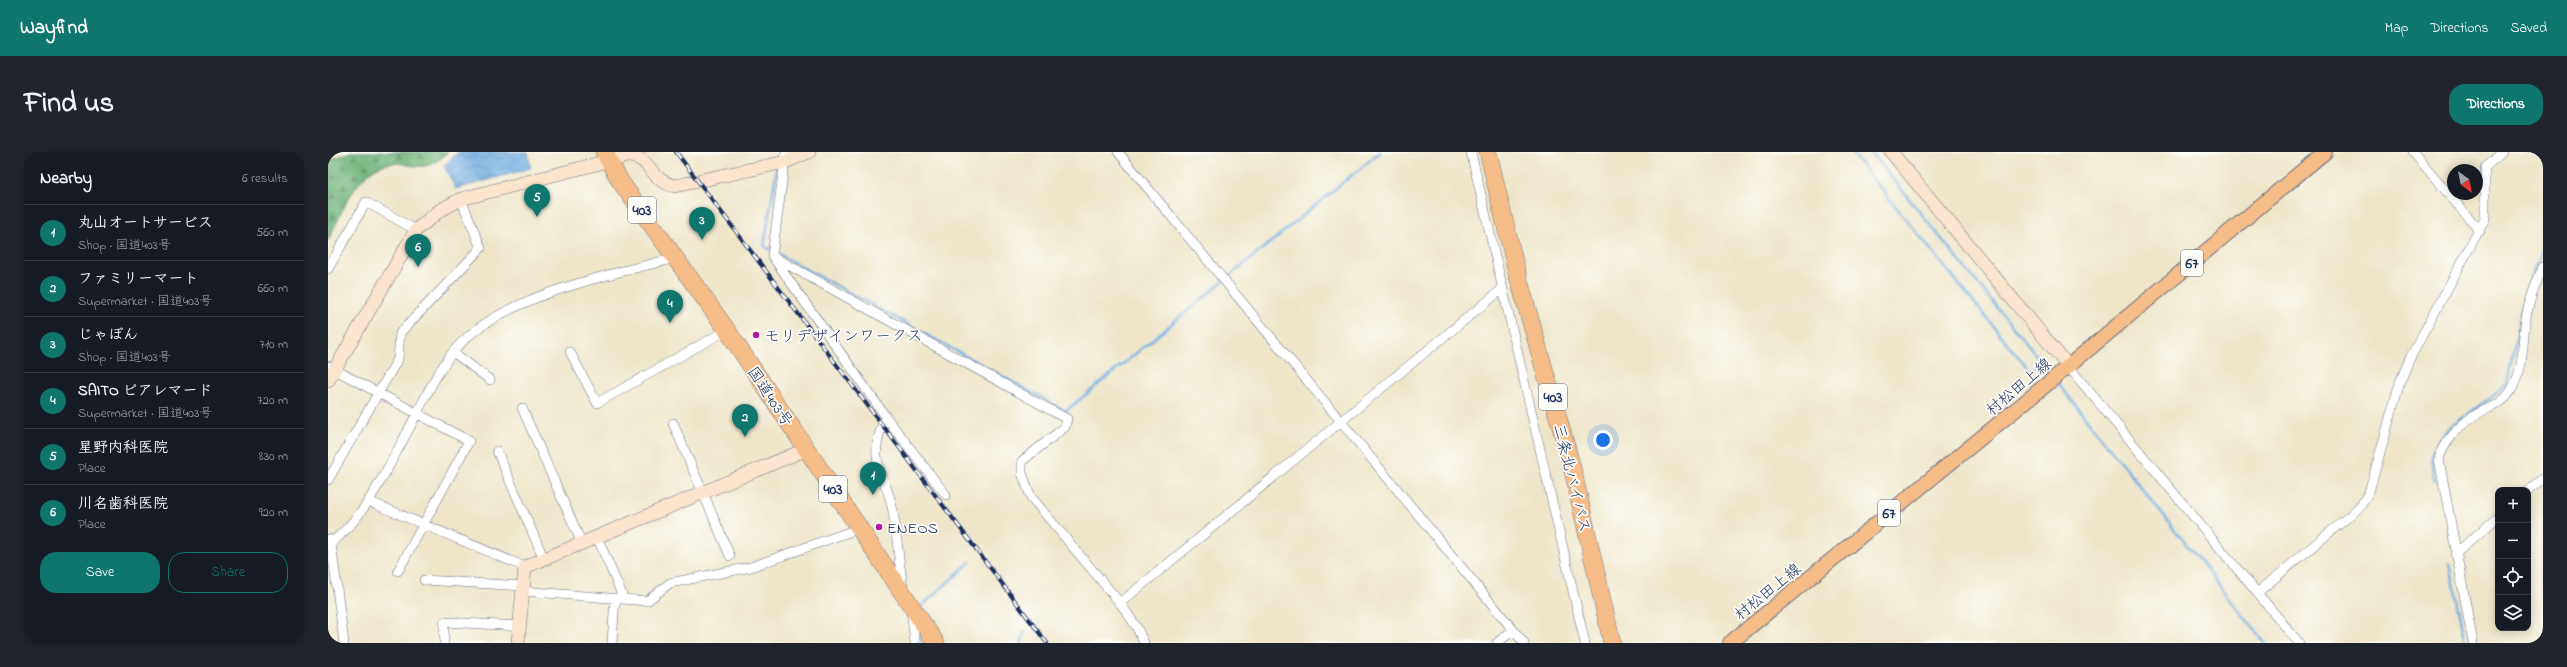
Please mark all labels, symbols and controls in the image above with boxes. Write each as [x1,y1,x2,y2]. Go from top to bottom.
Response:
text: Wayfind [20,15,88,42]
text: Map [2385,18,2408,39]
text: Directions [2430,18,2488,39]
text: Saved [2510,18,2547,39]
text: Find us [24,84,114,125]
button: Directions [2449,84,2543,125]
north arrow [2447,164,2483,200]
text: Nearby [40,166,92,191]
text: 6 results [242,169,288,188]
pin: 5 [524,184,550,217]
road number: 403 [628,197,656,223]
pin: 3 [689,207,715,240]
text: 丸山オートサービス [78,212,213,234]
text: 1 [51,223,55,242]
text: 560 m [256,223,288,242]
pin: 6 [405,234,431,267]
text: Shop · 国道403号 [78,236,171,255]
road number: 67 [2181,250,2203,276]
text: ファミリーマート [78,268,199,290]
text: 2 [50,279,56,298]
text: 660 m [258,279,288,298]
pin: 4 [657,290,683,323]
text: Supermarket · 国道403号 [78,292,212,311]
text: じゃぼん [78,324,138,346]
place label: モリデザインワークス [764,325,923,349]
marker: モリデザインワークス [751,330,761,340]
text: 3 [50,335,56,354]
text: 710 m [260,335,288,354]
text: Shop · 国道403号 [78,348,171,367]
street label: 村松田上線 [1981,353,2058,422]
street label: 国道403号 [740,362,798,432]
text: SAITO ピアレマード [78,380,213,402]
road number: 403 [1539,384,1567,410]
text: 4 [50,391,56,410]
text: 720 m [257,391,288,410]
text: Supermarket · 国道403号 [78,404,212,423]
pin: 2 [732,404,758,437]
street label: 三条北バイパス [1546,421,1596,536]
your location [1593,430,1613,450]
text: 星野内科医院 [78,437,168,459]
text: 5 [49,447,57,466]
text: 830 m [259,447,288,466]
text: Place [78,459,106,478]
pin: 1 [860,462,886,495]
road number: 403 [819,476,847,502]
map controls [2495,487,2531,631]
button: + [2495,487,2531,523]
text: 川名歯科医院 [78,493,168,515]
road number: 67 [1878,500,1900,526]
text: 6 [50,503,56,522]
text: 920 m [259,503,288,522]
text: Place [78,515,106,534]
place label: ENEOS [887,517,938,541]
marker: ENEOS [874,522,884,532]
button: − [2495,523,2531,559]
button: Save [40,552,160,593]
button: Share [168,552,288,593]
street label: 村松田上線 [1730,558,1807,627]
button: locate [2495,559,2531,595]
button: layers [2495,595,2531,631]

